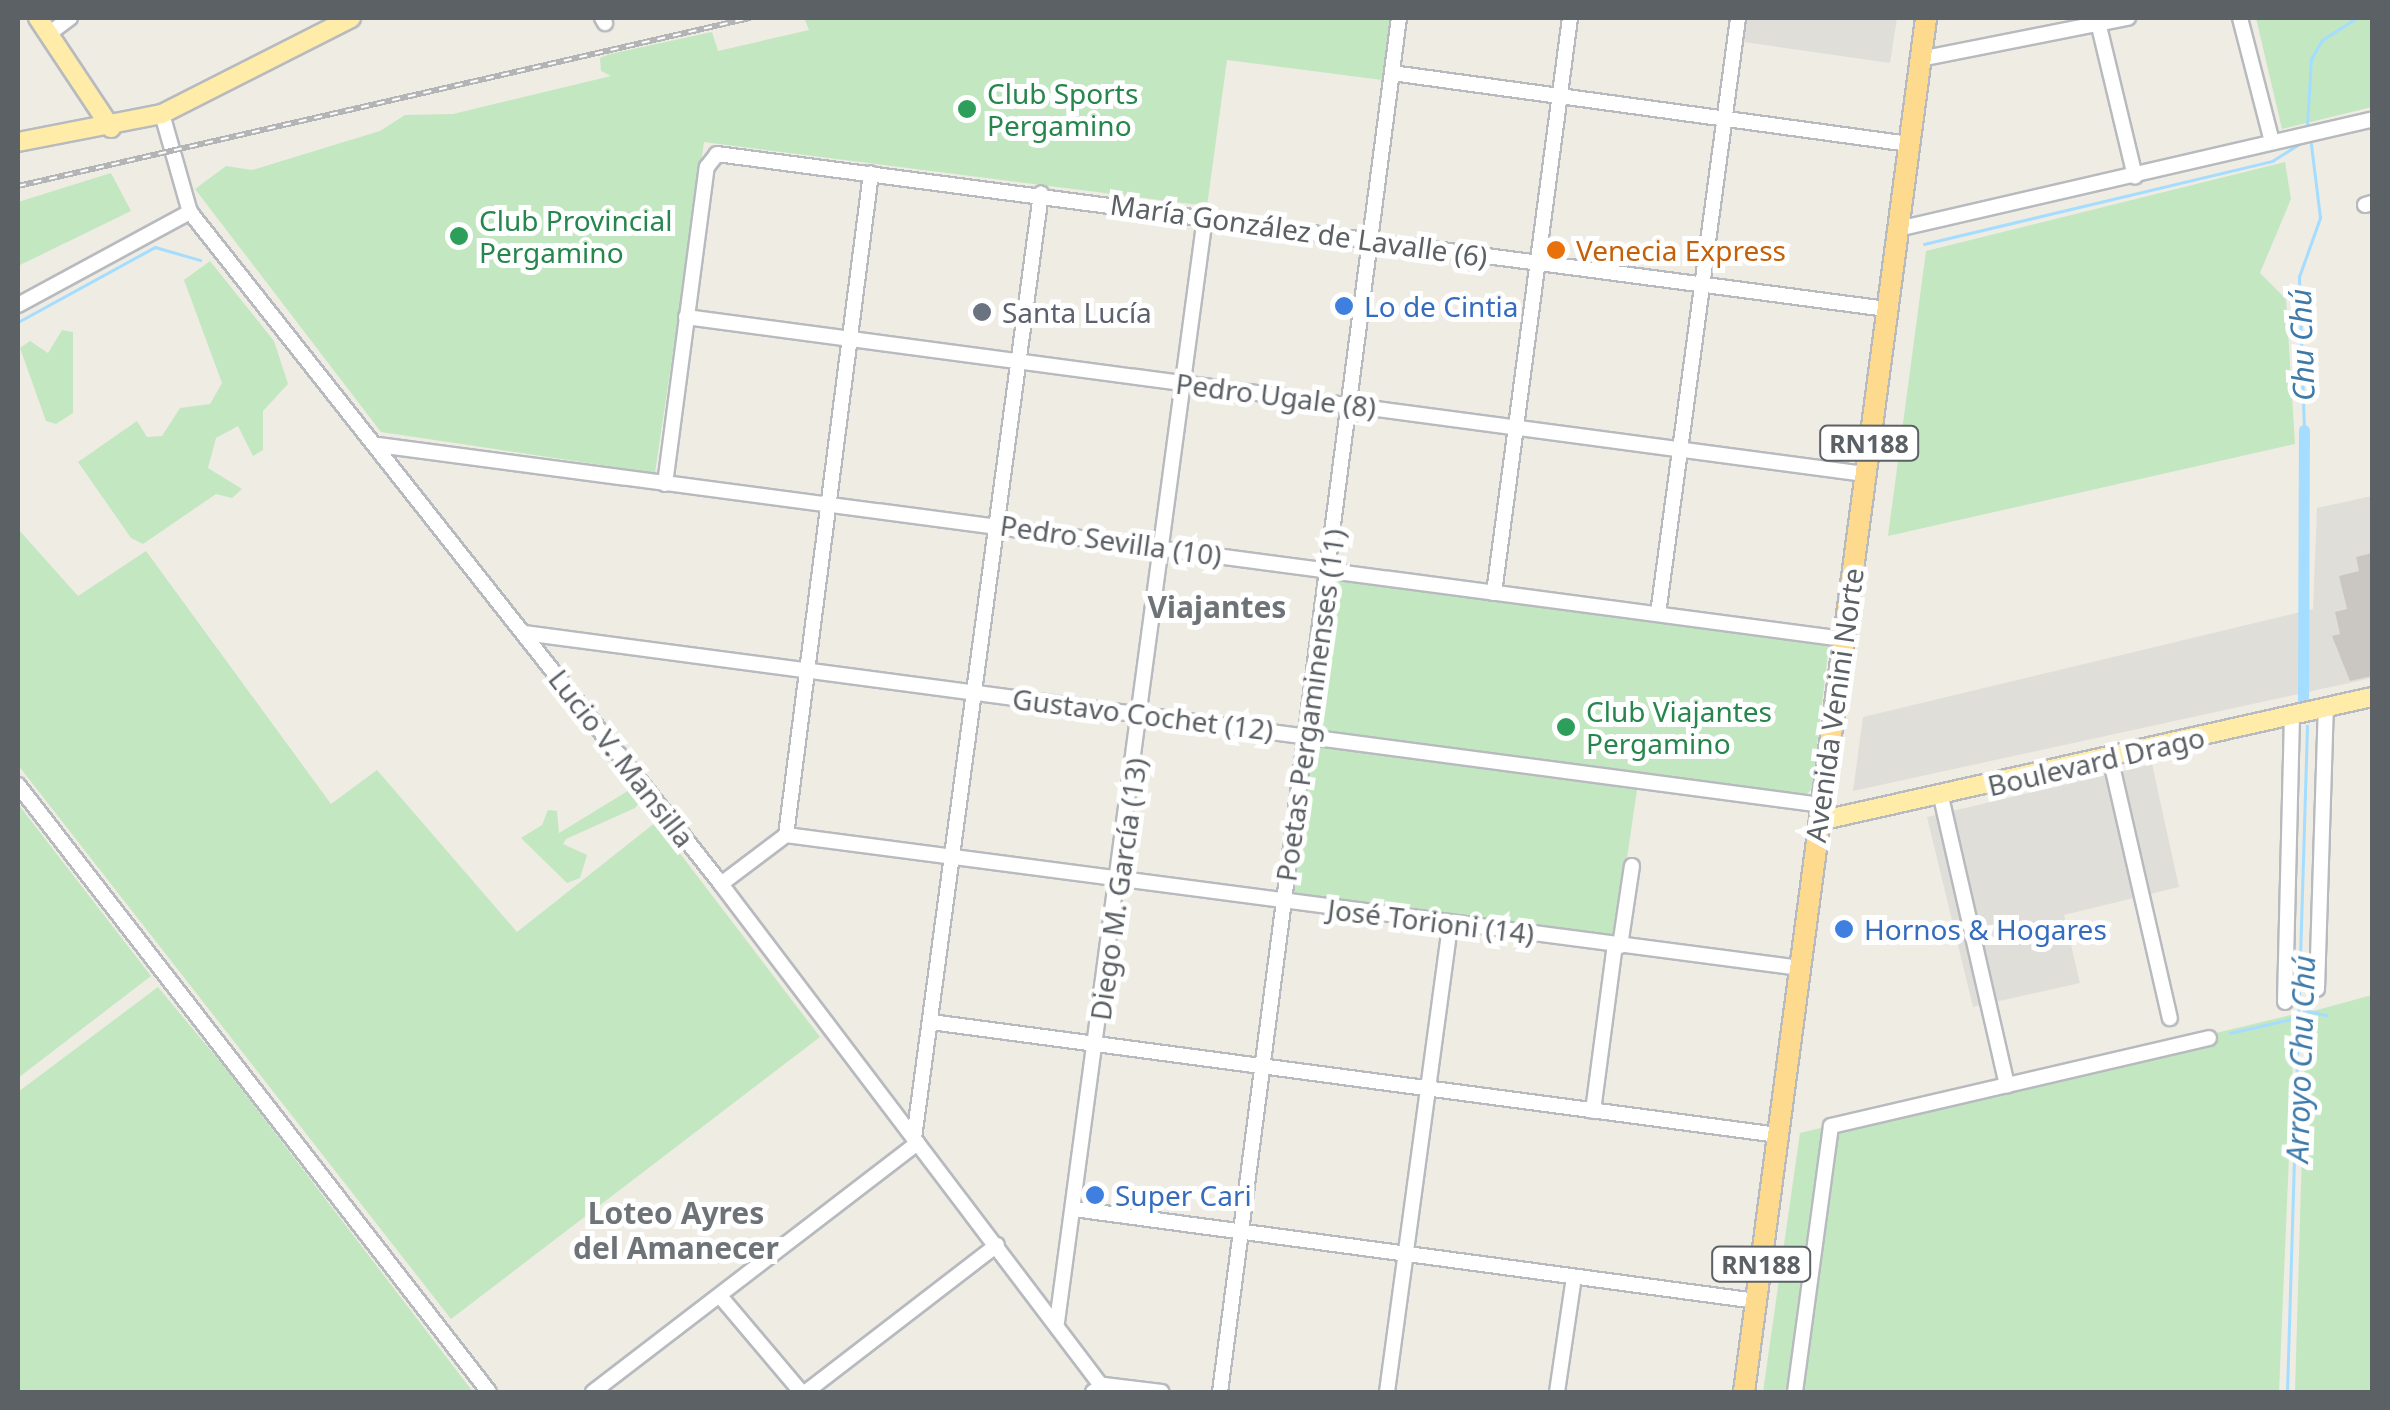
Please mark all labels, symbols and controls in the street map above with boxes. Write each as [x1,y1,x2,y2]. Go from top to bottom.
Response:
place label: Club Sports Pergamino [987,76,1138,142]
marker: Club Sports Pergamino [956,98,978,120]
street label: María González de Lavalle (6) [1108,187,1490,273]
place label: Club Provincial Pergamino [479,203,672,269]
marker: Club Provincial Pergamino [448,225,470,247]
place label: Venecia Express [1576,233,1786,267]
marker: Venecia Express [1545,239,1567,261]
water label: Chu Chú [2282,288,2322,402]
place label: Lo de Cintia [1364,289,1518,323]
place label: Santa Lucía [1002,295,1152,329]
marker: Lo de Cintia [1333,295,1355,317]
marker: Santa Lucía [971,301,993,323]
street label: Pedro Ugale (8) [1174,366,1378,424]
road number: RN188 [1819,423,1919,463]
street label: Pedro Sevilla (10) [998,508,1224,572]
street label: Poetas Pergaminenses (11) [1269,527,1351,883]
street label: Avenida Venini Norte [1798,566,1870,844]
district label: Viajantes [1148,589,1286,625]
street label: Lucio V. Mansilla [542,662,702,854]
street label: Gustavo Cochet (12) [1011,681,1275,747]
place label: Club Viajantes Pergamino [1586,694,1772,760]
marker: Club Viajantes Pergamino [1555,716,1577,738]
street label: Boulevard Drago [1984,720,2208,802]
street label: Diego M. García (13) [1083,756,1153,1022]
street label: José Torioni (14) [1326,892,1536,950]
place label: Hornos & Hogares [1864,912,2107,946]
marker: Hornos & Hogares [1833,918,1855,940]
water label: Arroyo Chu Chú [2279,955,2323,1163]
place label: Super Cari [1115,1178,1252,1212]
marker: Super Cari [1084,1184,1106,1206]
district label: Loteo Ayres del Amanecer [573,1195,779,1266]
road number: RN188 [1711,1244,1811,1284]

